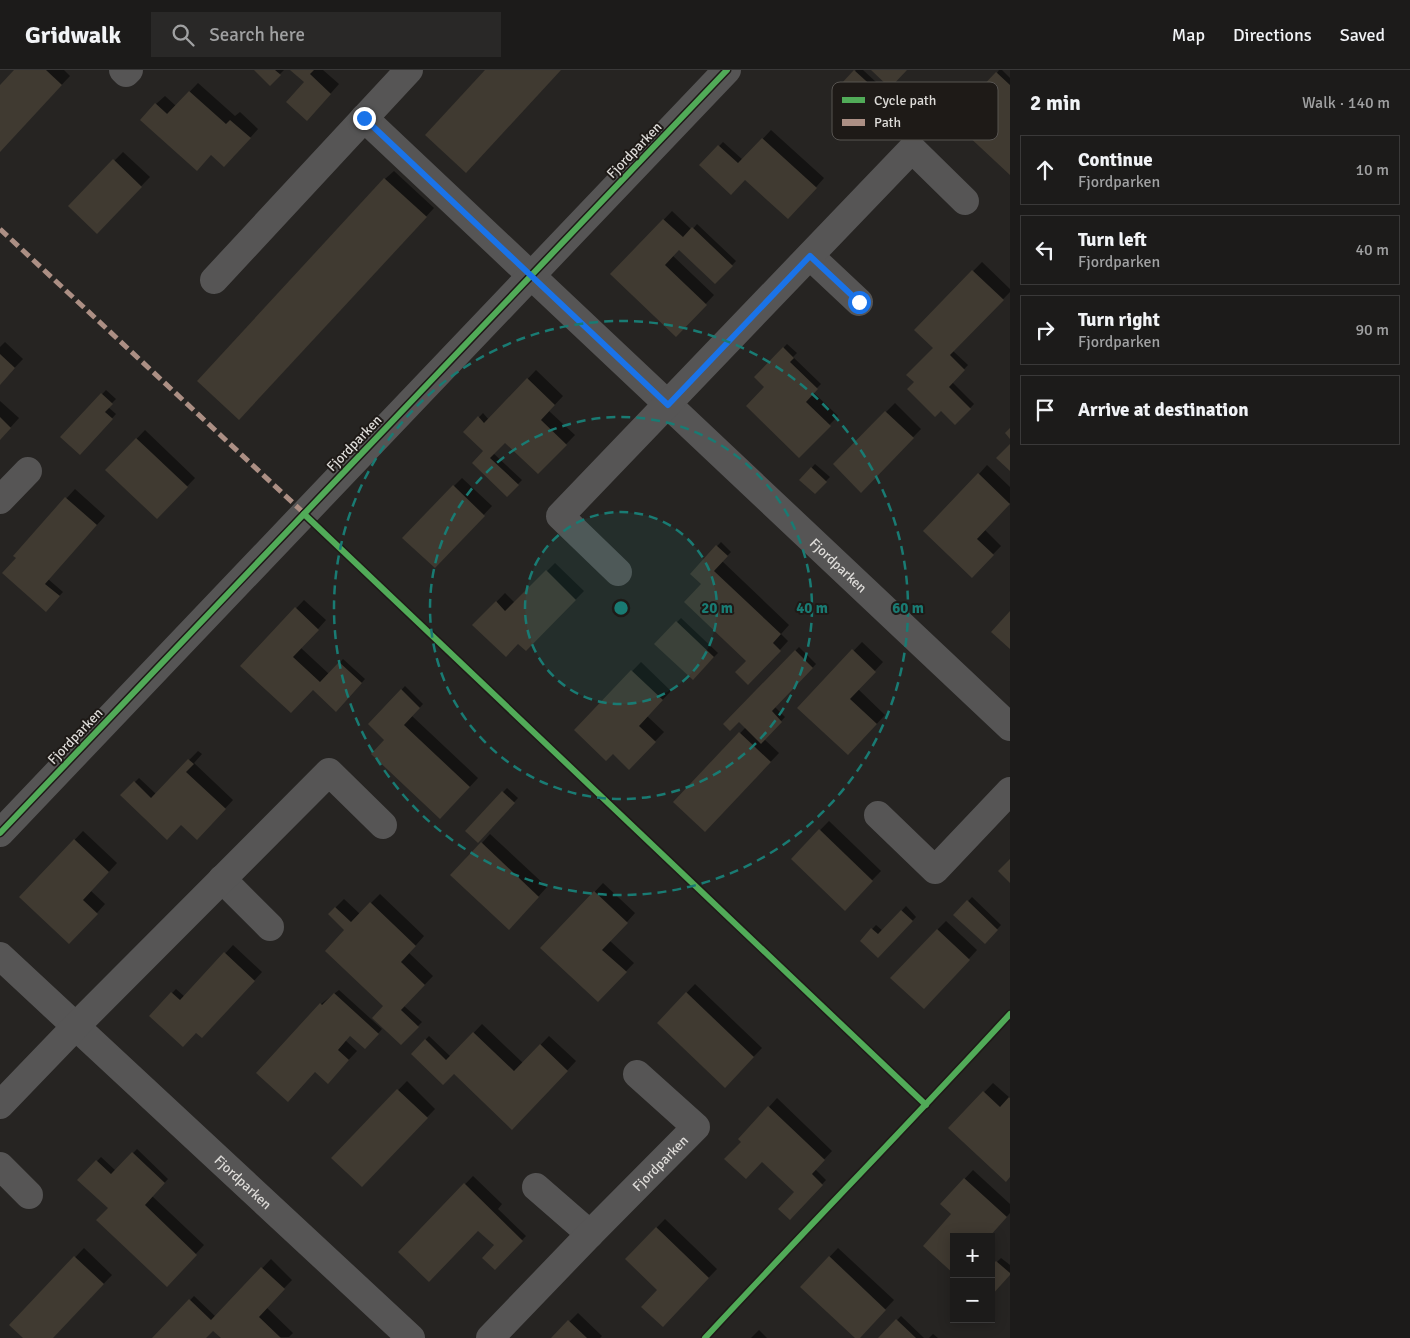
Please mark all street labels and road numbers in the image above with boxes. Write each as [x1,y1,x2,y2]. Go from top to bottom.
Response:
street label: Fjordparken [603,119,665,182]
street label: Fjordparken [323,412,385,475]
street label: Fjordparken [806,535,870,597]
street label: Fjordparken [44,705,106,768]
street label: Fjordparken [629,1132,692,1195]
street label: Fjordparken [211,1152,275,1213]

